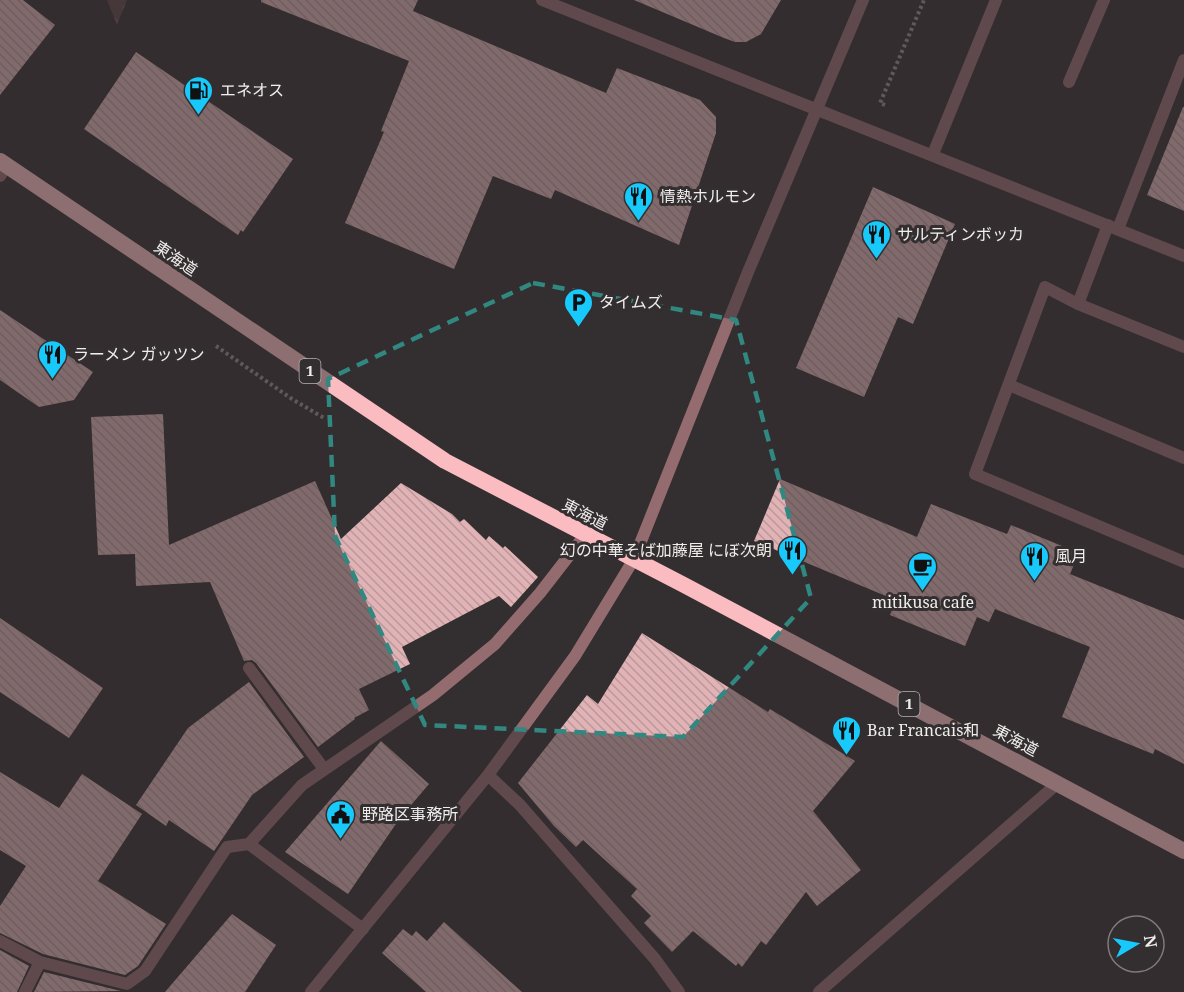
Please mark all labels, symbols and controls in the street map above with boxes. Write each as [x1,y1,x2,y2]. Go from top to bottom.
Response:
fuel station icon: エネオス [183,74,215,116]
place label: エネオス [220,79,284,101]
restaurant icon: 情熱ホルモン [623,180,655,222]
place label: 情熱ホルモン [660,185,756,207]
restaurant icon: サルティンボッカ [860,218,892,260]
place label: サルティンボッカ [897,223,1024,245]
street label: 東海道 [150,235,202,281]
parking icon: タイムズ [562,286,594,328]
place label: タイムズ [599,291,663,313]
restaurant icon: ラーメン ガッツン [36,338,68,380]
place label: ラーメン ガッツン [73,343,205,365]
road number: 1 [300,359,320,383]
street label: 東海道 [559,493,611,535]
restaurant icon: 幻の中華そば加藤屋 にぼ次朗 [777,534,809,576]
place label: 幻の中華そば加藤屋 にぼ次朗 [560,539,772,561]
restaurant icon: 風月 [1018,540,1050,582]
place label: 風月 [1055,545,1087,567]
cafe icon: mitikusa cafe [907,550,939,592]
place label: mitikusa cafe [872,591,974,613]
road number: 1 [898,692,920,716]
restaurant icon: Bar Francais和 [830,714,862,756]
place label: Bar Francais和 [867,719,979,741]
street label: 東海道 [990,719,1042,761]
public building icon: 野路区事務所 [325,798,357,840]
place label: 野路区事務所 [362,803,458,825]
north arrow [1106,914,1166,974]
text: N [1139,933,1163,950]

